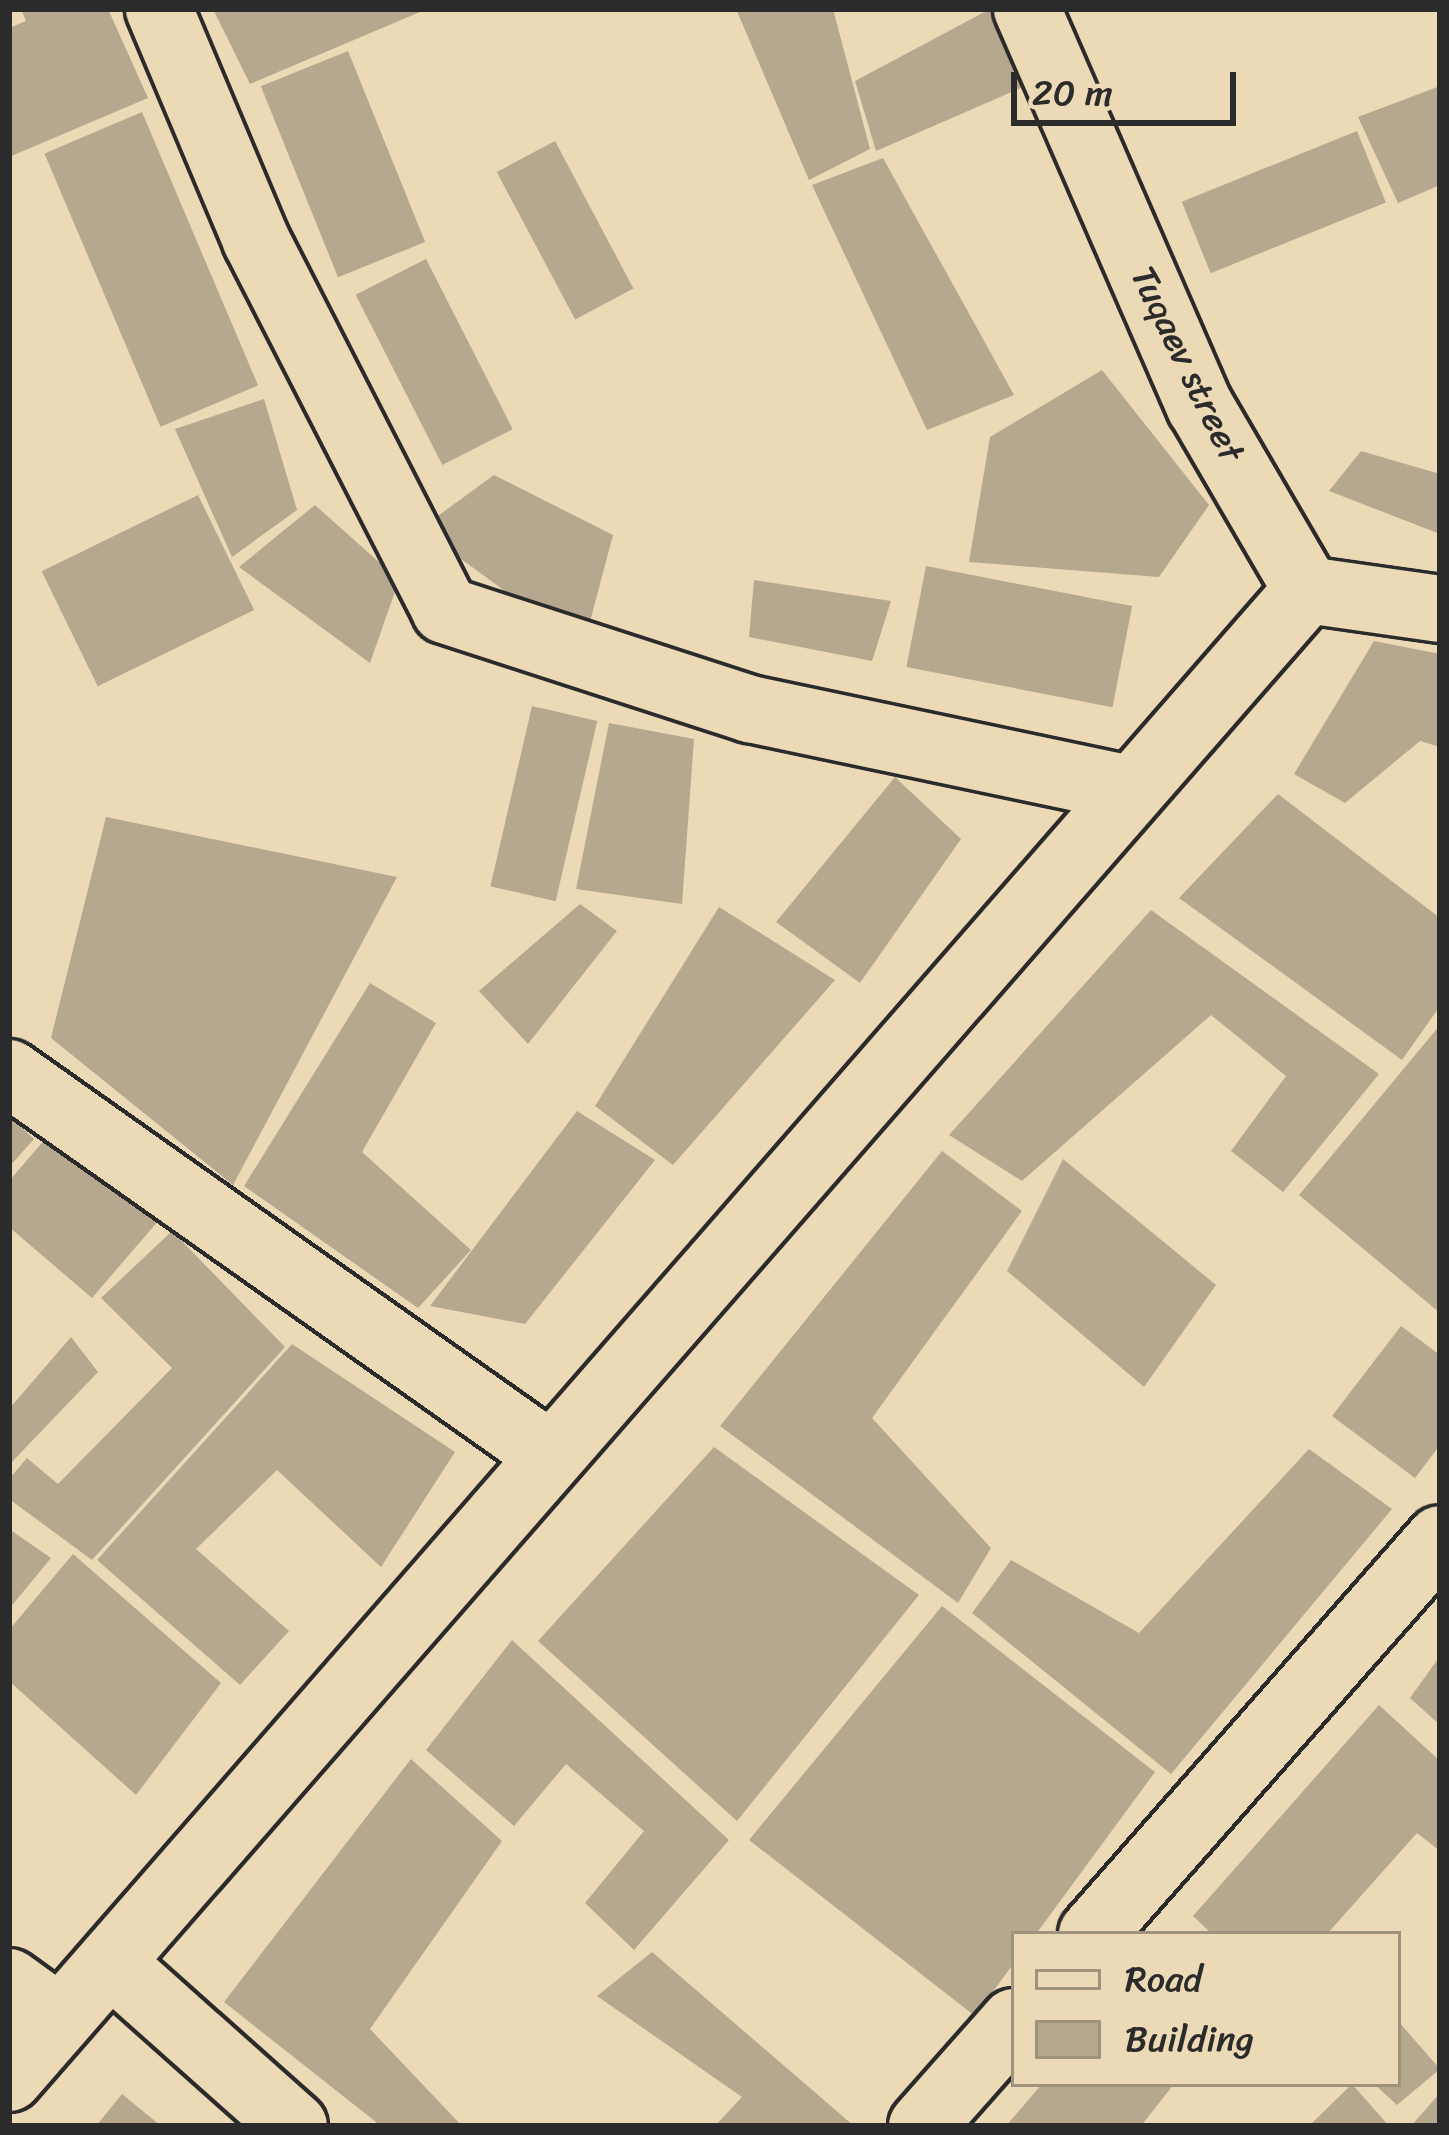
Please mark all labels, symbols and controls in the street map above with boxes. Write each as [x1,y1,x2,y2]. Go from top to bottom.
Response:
scale bar [1017,48,1242,122]
text: 20 m [1032,61,1113,125]
street label: Tuqaev street [1120,258,1254,470]
legend [1011,1931,1401,2087]
text: Road [1125,1947,1202,2011]
text: Building [1125,2007,1254,2071]

